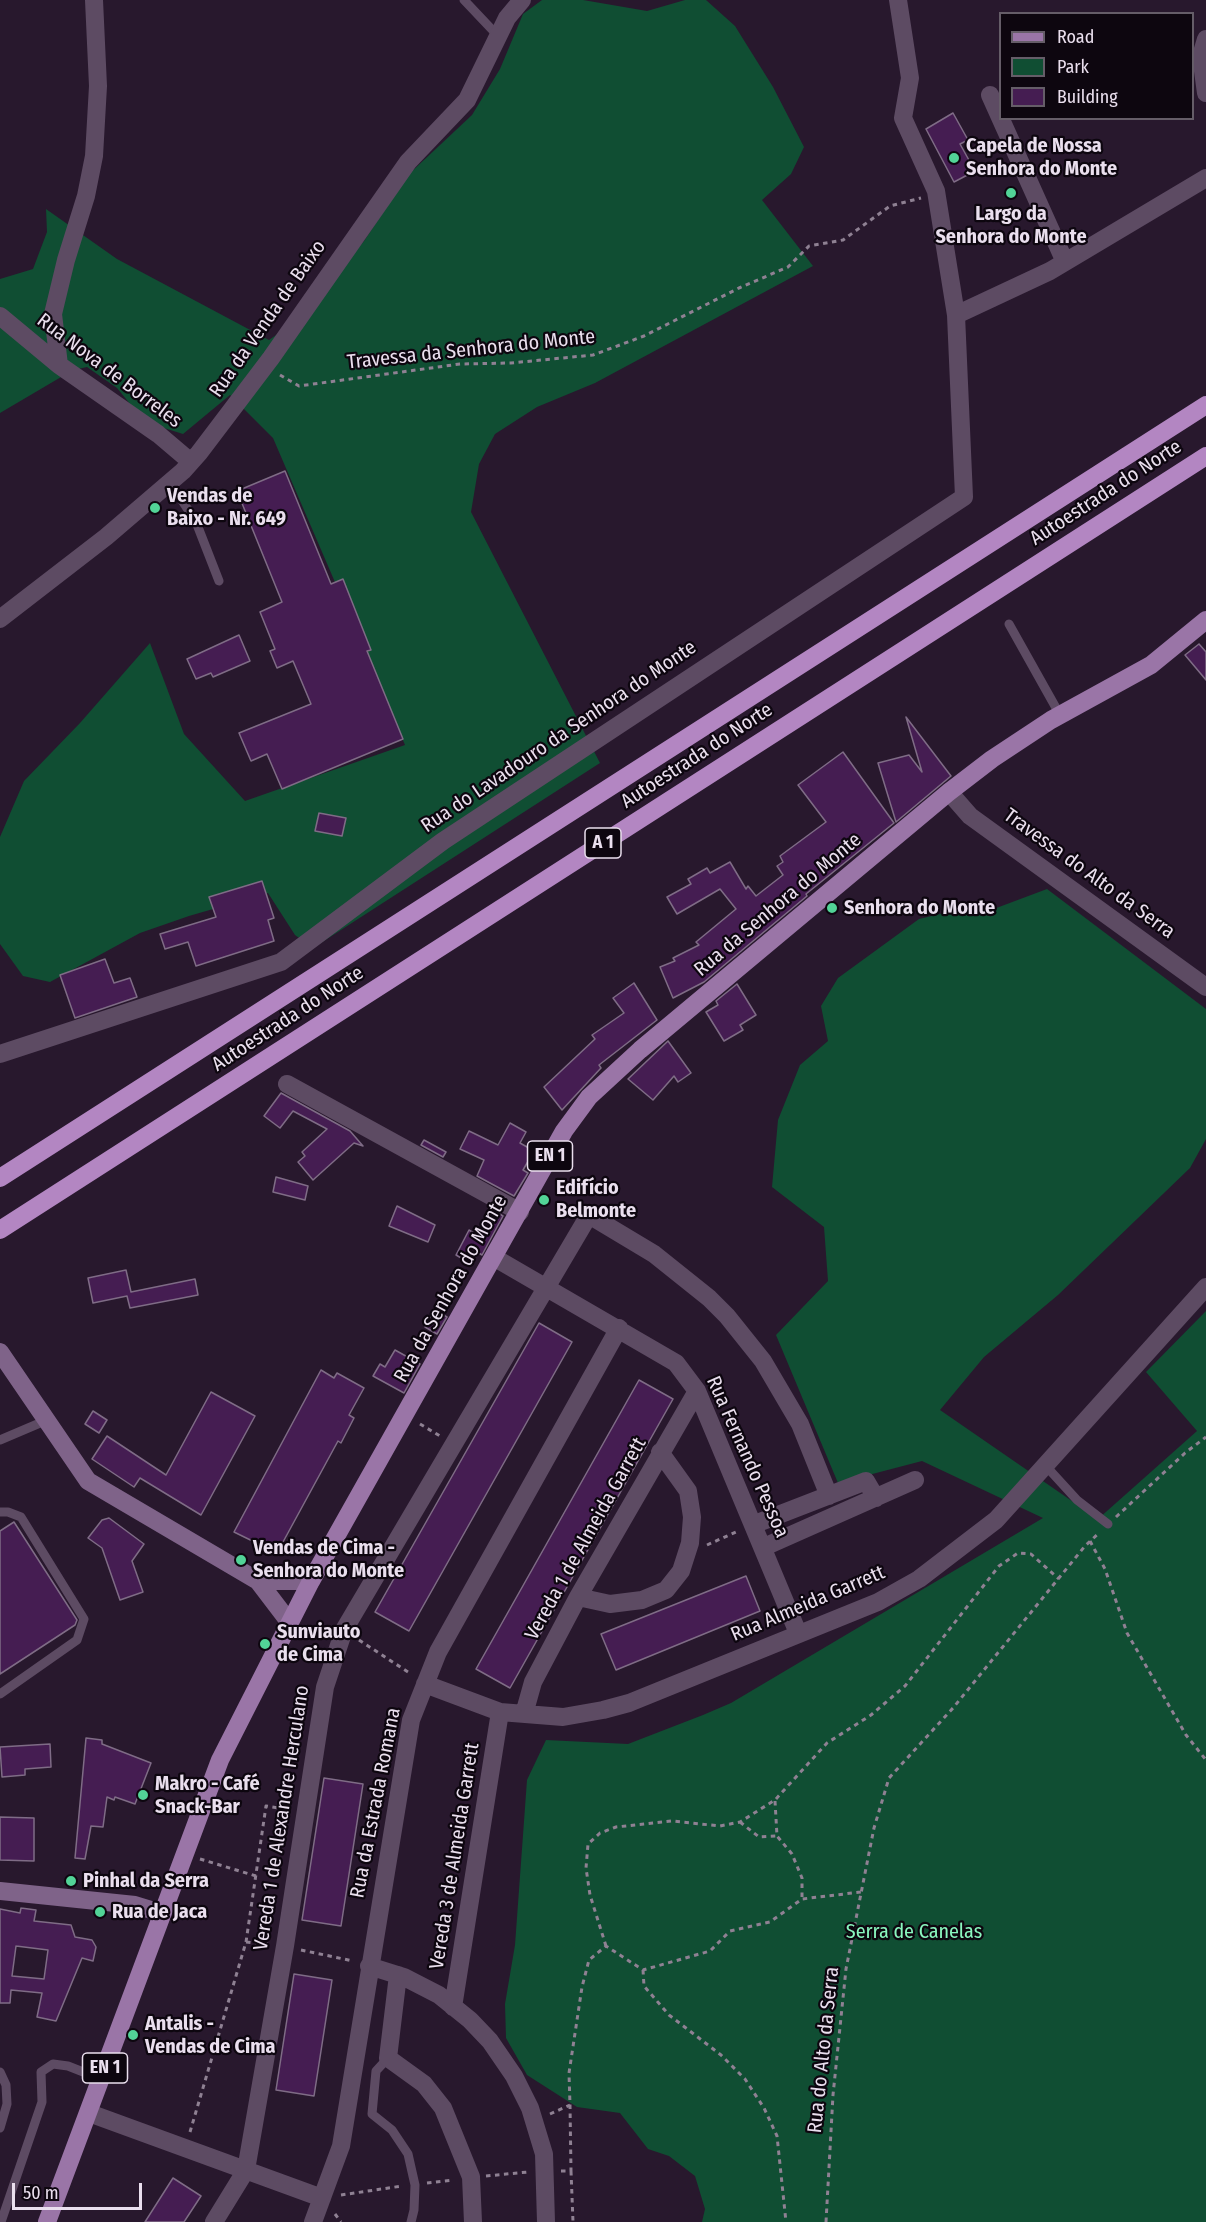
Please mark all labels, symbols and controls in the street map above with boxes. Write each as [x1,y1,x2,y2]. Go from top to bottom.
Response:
legend [999,12,1194,120]
text: Road [1057,26,1094,48]
text: Park [1057,56,1089,78]
text: Building [1057,86,1118,108]
place label: Capela de Nossa Senhora do Monte [966,134,1117,181]
marker: Capela de Nossa Senhora do Monte [947,151,961,165]
marker: Largo da Senhora do Monte [1004,186,1018,200]
place label: Largo da Senhora do Monte [935,202,1087,249]
street label: Rua da Venda de Baixo [205,236,331,402]
street label: Rua Nova de Borreles [32,309,186,433]
street label: Travessa da Senhora do Monte [346,325,596,375]
street label: Autoestrada do Norte [1026,435,1186,551]
place label: Vendas de Baixo - Nr. 649 [167,484,286,531]
marker: Vendas de Baixo - Nr. 649 [148,501,162,515]
street label: Rua do Lavadouro da Senhora do Monte [417,636,701,838]
street label: Autoestrada do Norte [617,698,777,814]
street label: Travessa do Alto da Serra [999,804,1179,944]
road number: A 1 [585,828,621,858]
street label: Rua da Senhora do Monte [690,828,866,982]
place label: Senhora do Monte [844,896,995,920]
marker: Senhora do Monte [825,901,839,915]
street label: Autoestrada do Norte [208,961,368,1077]
road number: EN 1 [528,1141,572,1171]
place label: Edifício Belmonte [556,1176,636,1223]
street label: Rua da Senhora do Monte [389,1191,513,1387]
marker: Edifício Belmonte [537,1193,551,1207]
street label: Rua Fernando Pessoa [701,1372,793,1542]
street label: Vereda 1 de Almeida Garrett [520,1434,652,1644]
place label: Vendas de Cima - Senhora do Monte [253,1536,404,1583]
marker: Vendas de Cima - Senhora do Monte [234,1553,248,1567]
street label: Rua Almeida Garrett [727,1561,889,1647]
place label: Sunviauto de Cima [277,1620,360,1667]
marker: Sunviauto de Cima [258,1637,272,1651]
street label: Vereda 1 de Alexandre Herculano [249,1684,315,1952]
street label: Rua da Estrada Romana [346,1706,406,1900]
street label: Vereda 3 de Almeida Garrett [425,1741,485,1971]
place label: Makro - Café Snack-Bar [155,1772,260,1819]
marker: Makro - Café Snack-Bar [136,1788,150,1802]
place label: Pinhal da Serra [83,1869,209,1893]
marker: Pinhal da Serra [64,1874,78,1888]
place label: Rua de Jaca [112,1900,207,1924]
marker: Rua de Jaca [93,1905,107,1919]
park label: Serra de Canelas [846,1920,982,1944]
street label: Rua do Alto da Serra [803,1966,845,2134]
place label: Antalis - Vendas de Cima [145,2012,275,2059]
marker: Antalis - Vendas de Cima [126,2028,140,2042]
road number: EN 1 [82,2053,128,2083]
scale bar [15,2171,146,2209]
text: 50 m [23,2182,59,2204]

